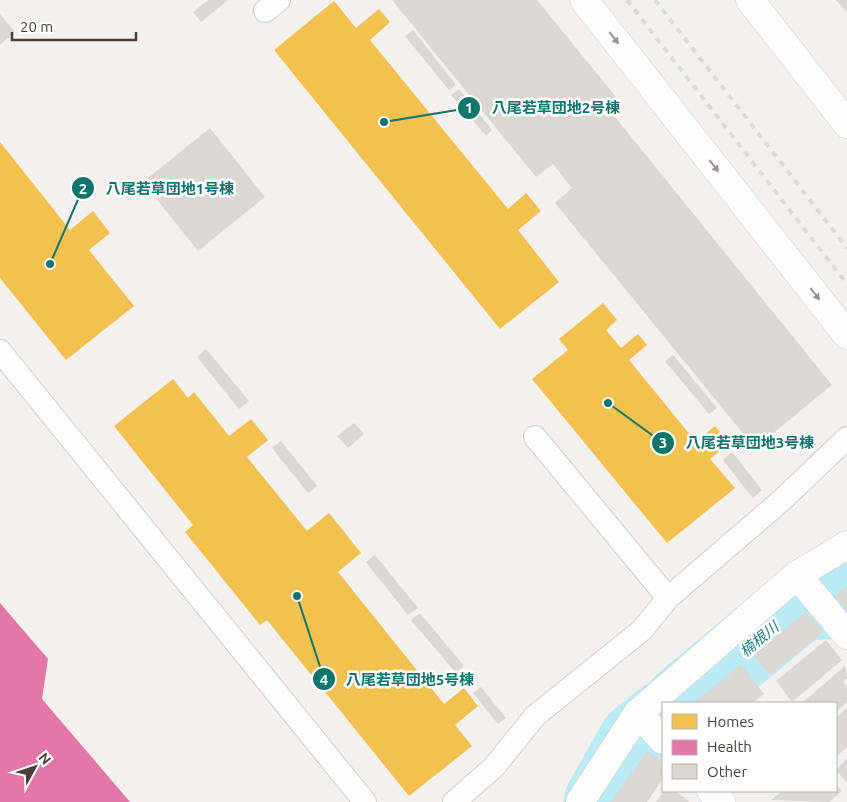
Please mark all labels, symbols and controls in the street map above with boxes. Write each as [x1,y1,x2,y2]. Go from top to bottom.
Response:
scale bar [12,10,136,42]
text: 20 m [20,18,53,35]
one-way arrow [609,31,619,45]
callout: 八尾若草団地2号棟 [457,93,630,123]
text: 1 [465,99,473,116]
text: 八尾若草団地2号棟 [492,99,620,116]
one-way arrow [709,159,720,172]
callout: 八尾若草団地1号棟 [71,173,244,203]
text: 2 [79,180,87,197]
text: 八尾若草団地1号棟 [106,180,234,197]
one-way arrow [809,287,820,300]
callout: 八尾若草団地3号棟 [651,428,824,458]
text: 3 [659,434,667,451]
text: 八尾若草団地3号棟 [686,434,814,451]
water label: 楠根川 [736,617,783,660]
callout: 八尾若草団地5号棟 [311,664,485,694]
text: 4 [320,671,328,688]
text: 八尾若草団地5号棟 [346,671,474,688]
legend [662,702,837,792]
text: Homes [707,713,754,730]
text: Health [707,738,752,755]
north arrow [10,742,60,792]
text: N [35,749,54,768]
text: Other [707,763,747,780]

